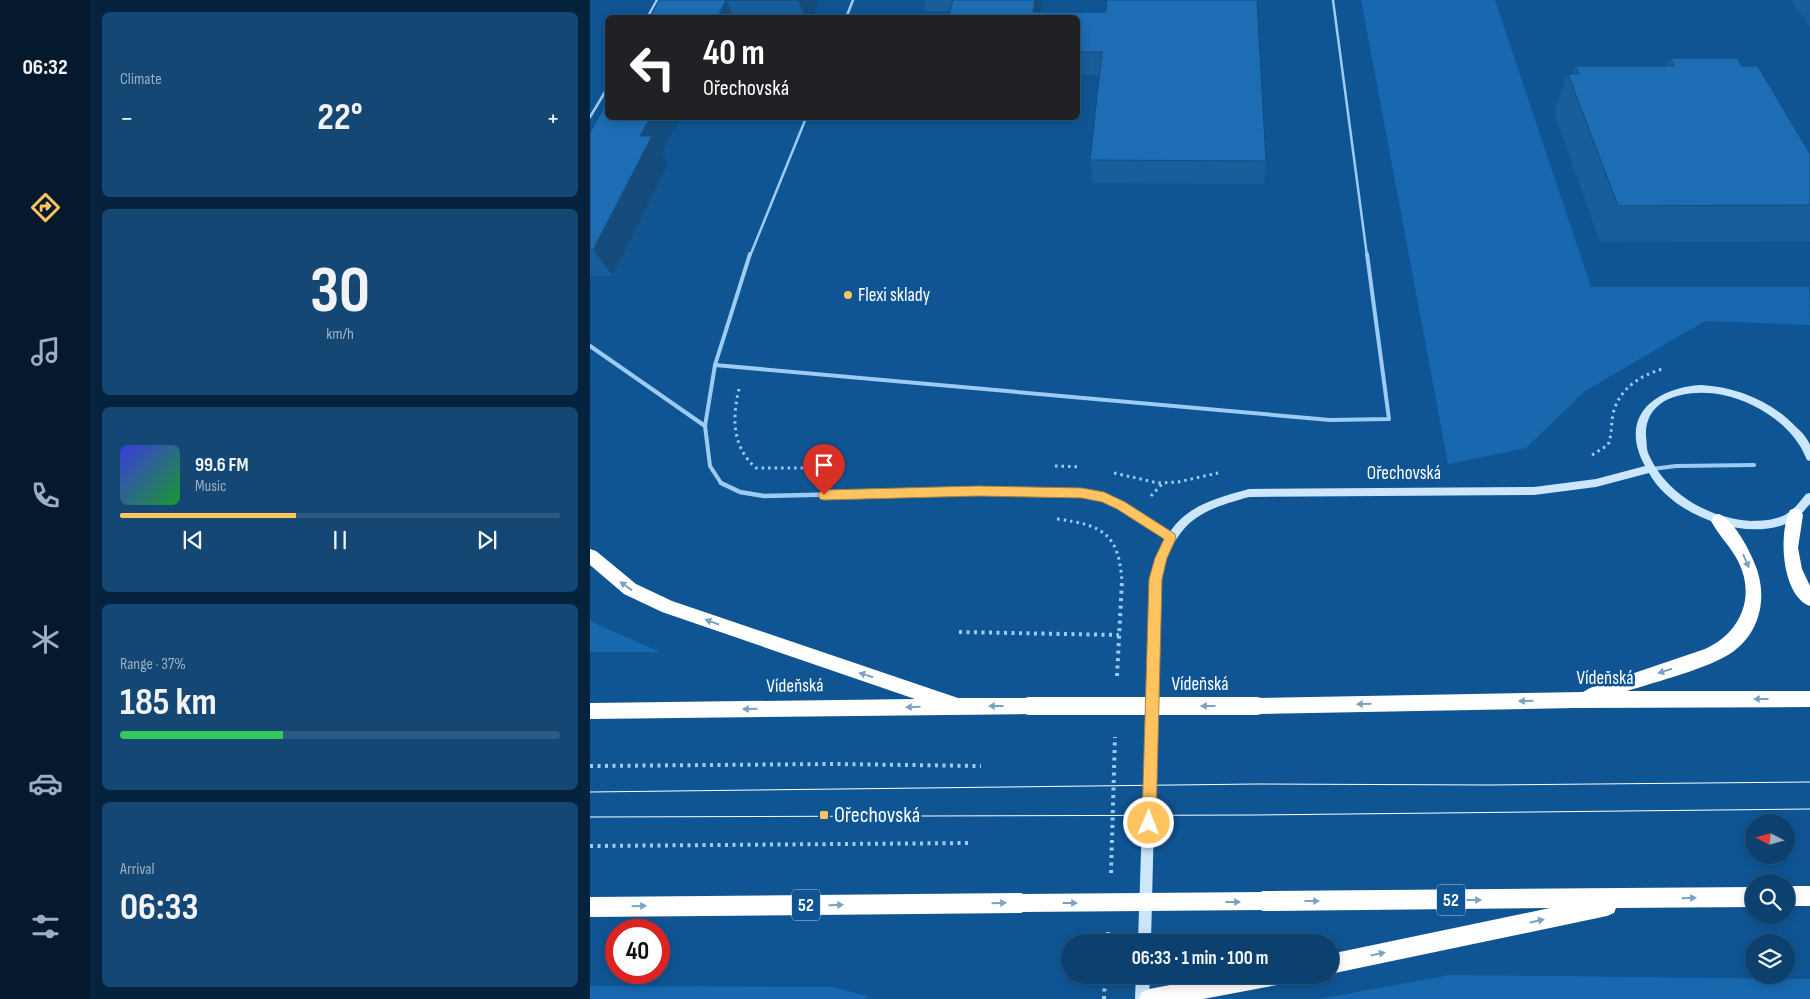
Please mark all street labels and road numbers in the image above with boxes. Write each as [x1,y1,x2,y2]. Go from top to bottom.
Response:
street label: Ořechovská [1367,462,1441,485]
street label: Vídeňská [1576,667,1634,690]
street label: Vídeňská [1171,673,1229,696]
street label: Vídeňská [766,674,824,698]
road number: 52 [1437,884,1465,916]
road number: 52 [792,890,820,920]

